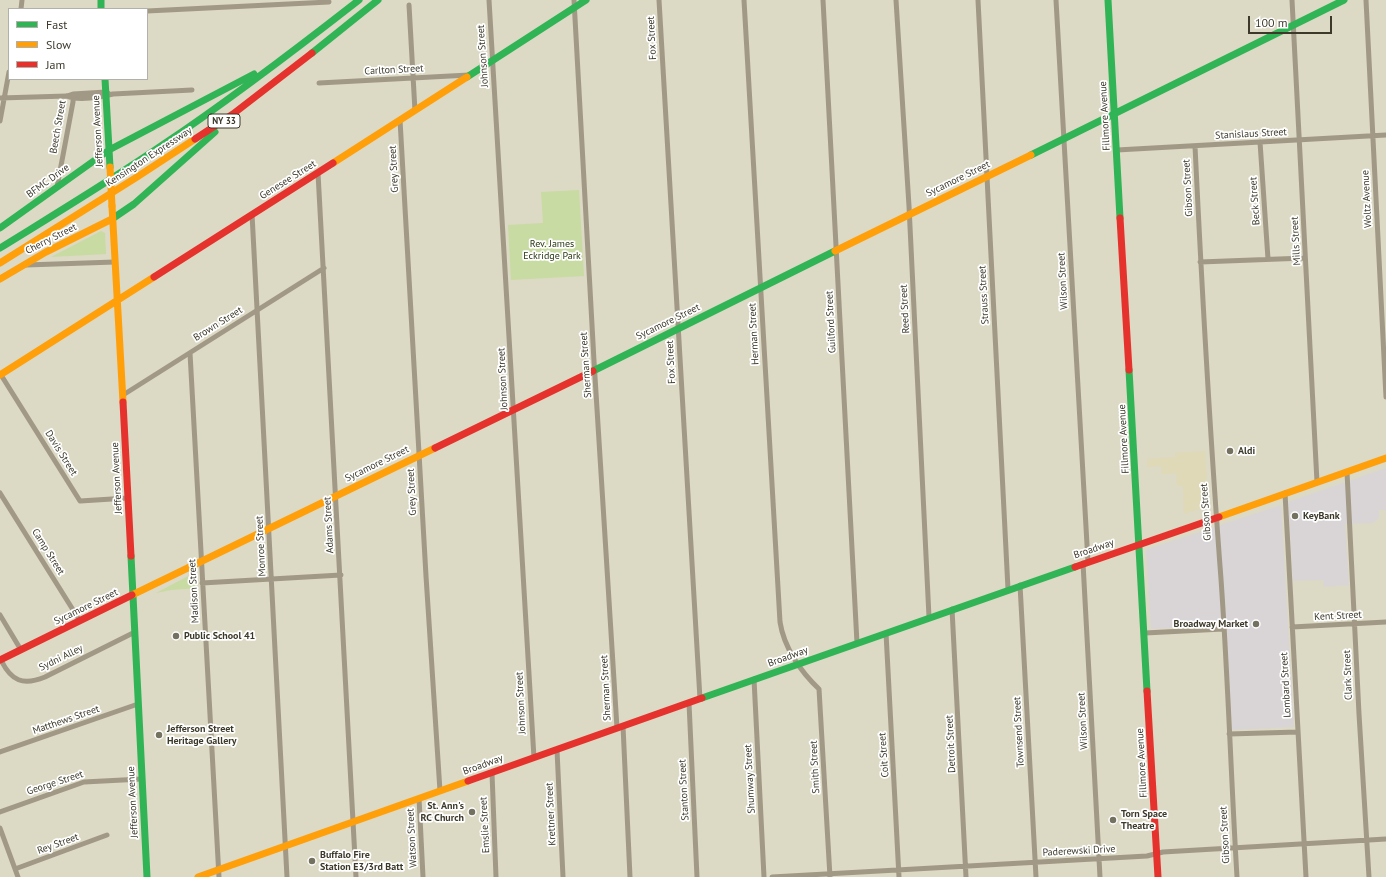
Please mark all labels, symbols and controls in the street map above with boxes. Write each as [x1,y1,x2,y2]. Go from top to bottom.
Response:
legend [8,8,148,80]
scale bar [1250,8,1334,34]
text: 100 m [1255,15,1288,30]
street label: Fox Street [645,16,659,60]
text: Fast [46,17,67,32]
street label: Johnson Street [475,24,491,88]
text: Slow [46,37,71,52]
text: Jam [46,57,65,72]
street label: Carlton Street [364,62,424,78]
street label: Fillmore Avenue [1097,81,1113,151]
street label: Jefferson Avenue [90,95,106,167]
street label: Beech Street [47,99,69,155]
road number: NY 33 [208,114,240,128]
street label: Kensington Expressway [104,125,194,189]
street label: Stanislaus Street [1215,126,1287,142]
street label: Grey Street [387,145,401,193]
street label: Genesee Street [258,158,318,202]
street label: Sycamore Street [924,158,992,200]
street label: Gibson Street [1181,159,1195,217]
street label: BFMC Drive [24,162,72,200]
street label: Woltz Avenue [1359,170,1375,228]
street label: Beck Street [1247,176,1263,226]
street label: Mills Street [1289,216,1303,266]
street label: Cherry Street [23,221,79,257]
park label: Rev. James Eckridge Park [523,238,581,262]
street label: Wilson Street [1056,252,1070,310]
street label: Strauss Street [976,265,992,325]
street label: Reed Street [898,284,912,334]
street label: Guilford Street [823,290,839,354]
street label: Sycamore Street [634,301,702,343]
street label: Herman Street [746,303,762,365]
street label: Brown Street [191,304,245,344]
street label: Sherman Street [578,332,594,398]
street label: Fox Street [664,340,678,384]
street label: Johnson Street [495,347,511,411]
street label: Fillmore Avenue [1116,404,1132,474]
street label: Davis Street [42,428,80,478]
street label: Jefferson Avenue [109,442,125,514]
street label: Sycamore Street [343,443,411,485]
place label: Aldi [1238,445,1255,457]
marker: Aldi [1225,446,1235,456]
street label: Grey Street [405,468,419,516]
street label: Gibson Street [1198,483,1214,541]
street label: Adams Street [322,496,336,554]
place label: KeyBank [1303,510,1340,522]
marker: KeyBank [1290,511,1300,521]
street label: Monroe Street [253,515,269,577]
street label: Camp Street [29,527,67,577]
street label: Broadway [1072,537,1116,561]
street label: Madison Street [186,559,202,623]
street label: Sycamore Street [52,586,120,628]
street label: Kent Street [1314,609,1362,623]
place label: Broadway Market [1174,618,1248,630]
marker: Broadway Market [1251,619,1261,629]
place label: Public School 41 [184,630,255,642]
marker: Public School 41 [171,631,181,641]
street label: Sydni Alley [37,642,85,674]
street label: Broadway [766,644,810,670]
street label: Clark Street [1341,650,1355,700]
street label: Lombard Street [1278,652,1294,718]
street label: Sherman Street [598,655,614,721]
street label: Johnson Street [513,671,529,735]
street label: Wilson Street [1076,692,1090,750]
street label: Townsend Street [1011,696,1027,768]
street label: Matthews Street [31,703,101,737]
street label: Detroit Street [943,715,959,773]
place label: Jefferson Street Heritage Gallery [167,723,237,746]
street label: Fillmore Avenue [1134,728,1150,798]
marker: Jefferson Street Heritage Gallery [154,730,164,740]
street label: Coit Street [876,732,892,778]
street label: Smith Street [808,740,822,794]
street label: Shumway Street [742,744,758,814]
street label: Broadway [461,752,505,778]
street label: Stanton Street [676,759,692,821]
street label: Jefferson Avenue [125,766,141,838]
street label: George Street [25,768,85,798]
street label: Krettner Street [543,782,559,846]
street label: Emslie Street [478,796,492,854]
place label: St. Ann's RC Church [420,800,464,824]
street label: Gibson Street [1218,806,1232,864]
marker: St. Ann's RC Church [467,807,477,817]
street label: Watson Street [404,808,420,868]
place label: Torn Space Theatre [1121,808,1167,832]
marker: Torn Space Theatre [1108,815,1118,825]
street label: Rey Street [36,831,80,857]
street label: Paderewski Drive [1042,843,1116,859]
place label: Buffalo Fire Station E3/3rd Batt [320,849,403,872]
marker: Buffalo Fire Station E3/3rd Batt [307,856,317,866]

